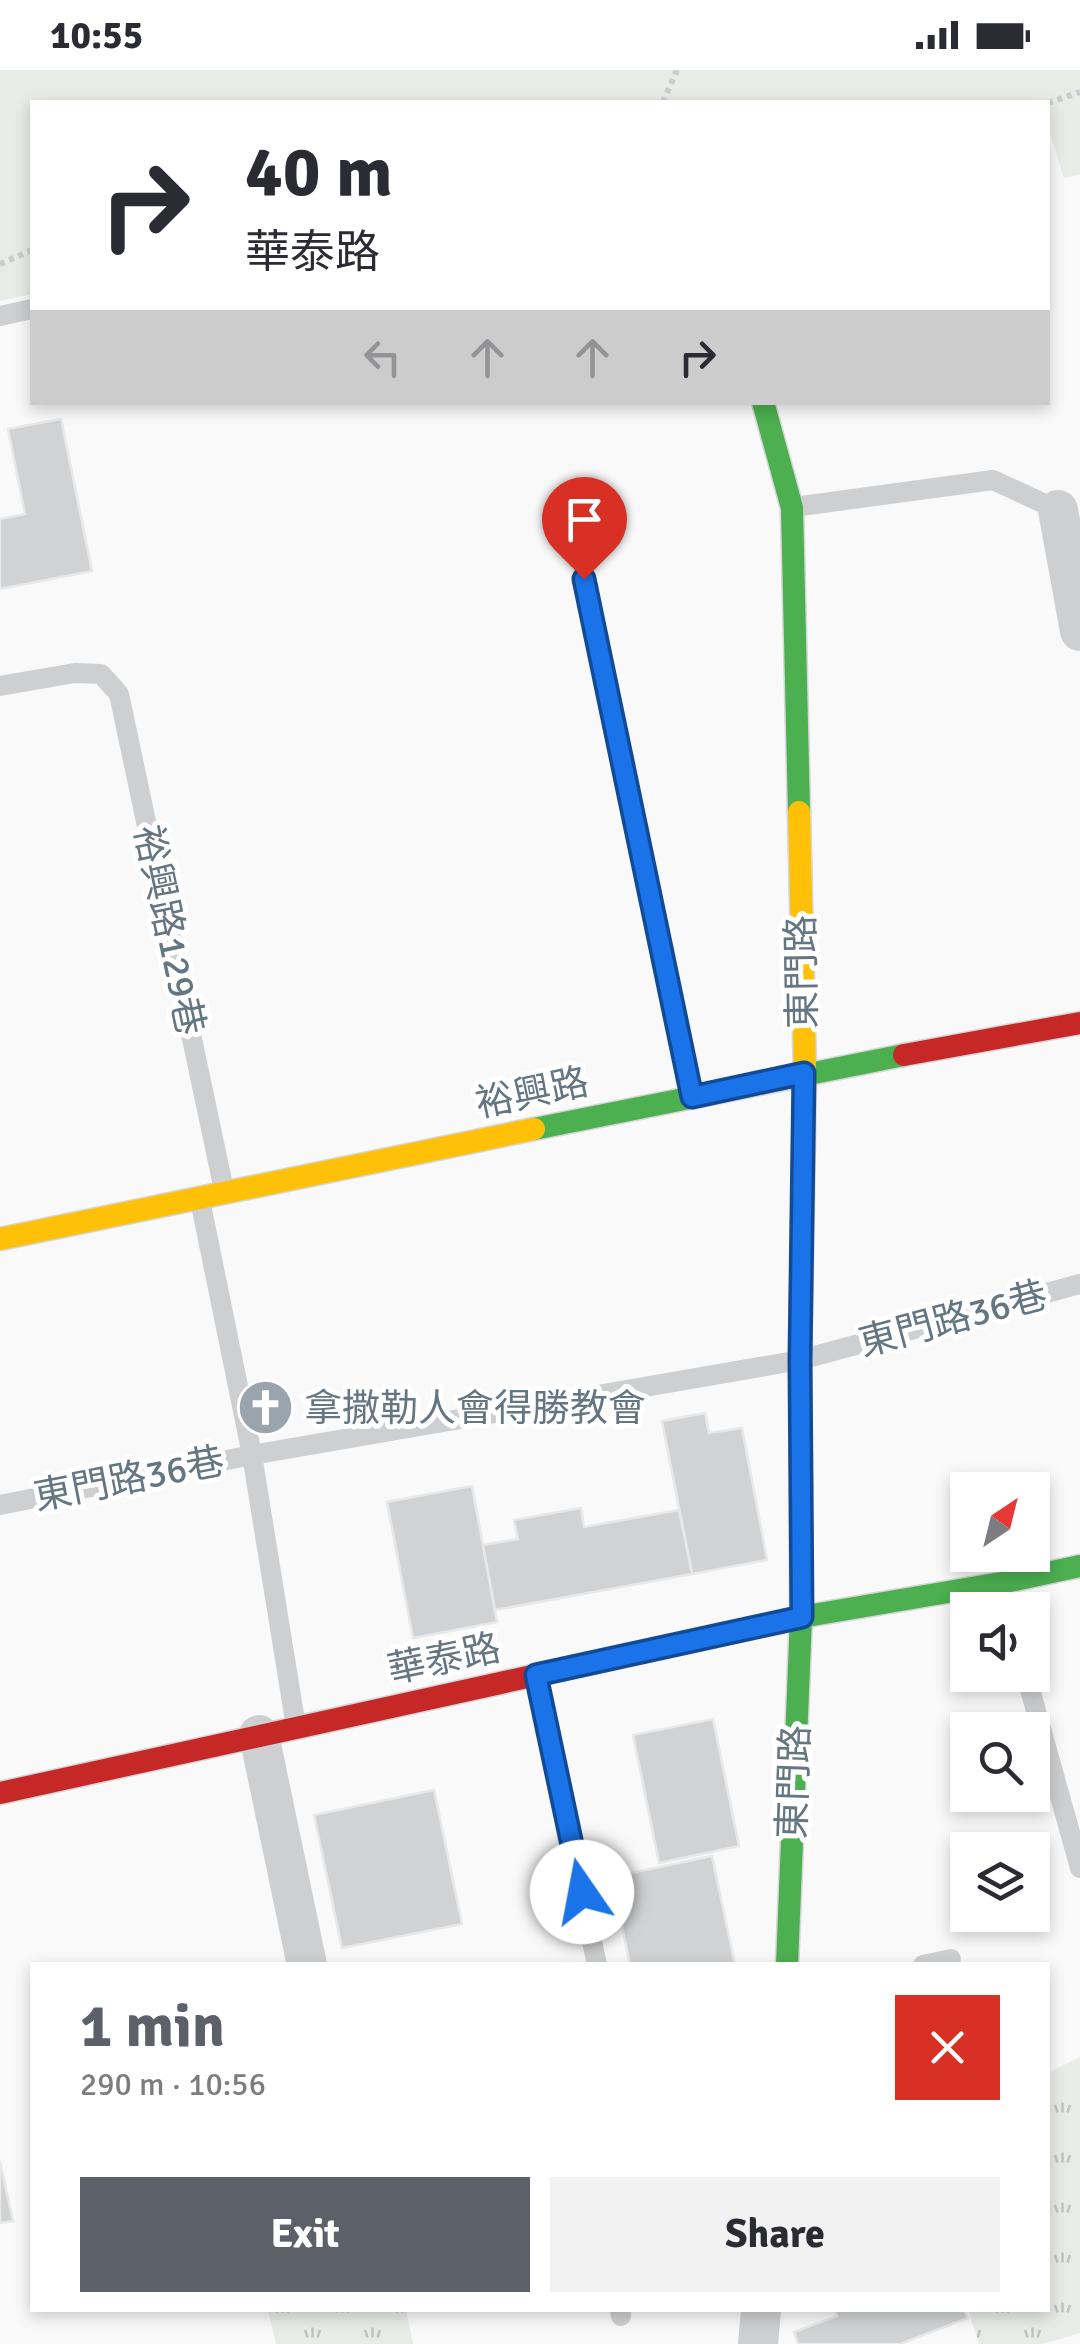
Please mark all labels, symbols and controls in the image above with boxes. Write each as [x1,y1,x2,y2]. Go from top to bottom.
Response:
text: 10:55 [50,12,143,59]
text: 40 m [245,129,393,215]
icon: right [80,140,210,270]
text: 華泰路 [245,225,380,280]
icon: left [355,330,410,385]
icon: ahead [460,330,515,385]
icon: ahead [565,330,620,385]
icon: right [670,330,725,385]
pin [542,477,627,580]
icon: arrive [557,492,612,547]
street label: 裕興路129巷 [124,821,214,1039]
street label: 東門路 [778,915,826,1029]
street label: 裕興路 [471,1058,593,1128]
street label: 東門路36巷 [854,1271,1052,1367]
church icon: 拿撒勒人會得勝教會 [235,1378,295,1438]
place label: 拿撒勒人會得勝教會 [304,1385,646,1432]
street label: 東門路36巷 [30,1438,228,1520]
north arrow [950,1472,1050,1572]
map controls [950,1472,1050,1932]
button: sound [950,1592,1050,1692]
street label: 華泰路 [383,1624,505,1694]
button: search [950,1712,1050,1812]
street label: 東門路 [769,1724,819,1840]
button: layers [950,1832,1050,1932]
position arrow [530,1840,634,1944]
text: 1 min [80,1990,225,2064]
button: close [895,1995,1000,2100]
text: 290 m · 10:56 [80,2065,266,2104]
button: Exit [80,2177,530,2292]
button: Share [550,2177,1000,2292]

